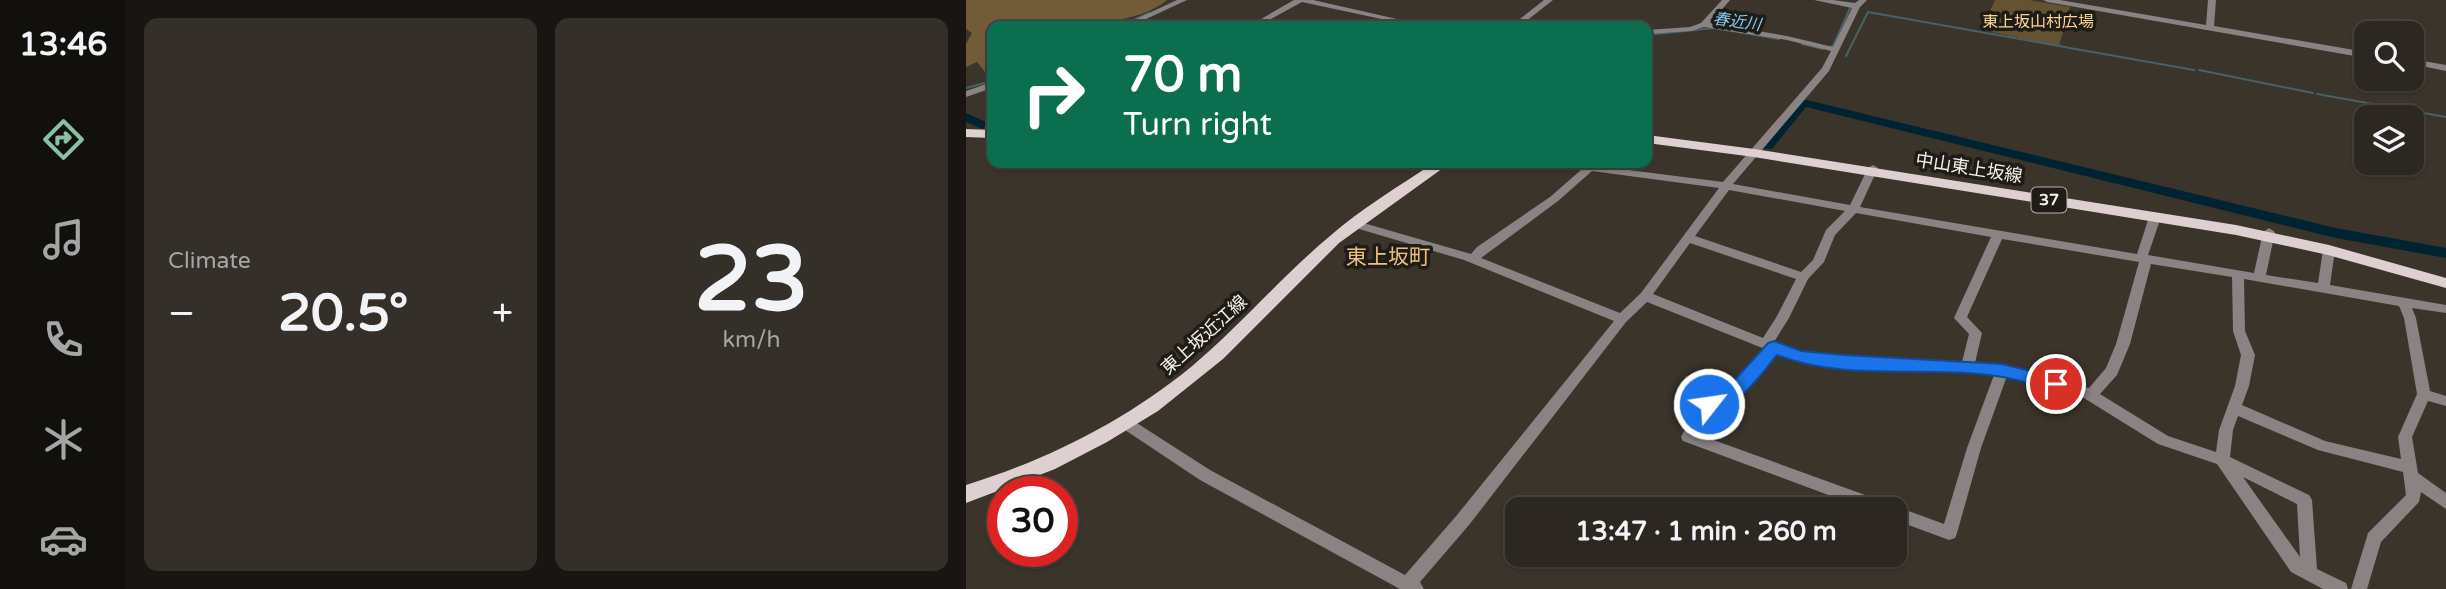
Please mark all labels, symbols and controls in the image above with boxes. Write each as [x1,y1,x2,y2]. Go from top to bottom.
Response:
water label: 春近川 [1712,9,1764,36]
park label: 東上坂山村広場 [1982,12,2094,32]
map controls [2354,21,2424,175]
button: search [2354,21,2424,91]
text: 13:46 [19,26,107,64]
text: 70 m [1123,46,1242,105]
icon: right [1008,49,1099,140]
button: layers [2354,105,2424,175]
text: Turn right [1123,106,1272,144]
icon: directions [39,115,88,164]
street label: 中山東上坂線 [1914,149,2024,187]
road number: 37 [2032,188,2066,212]
icon: music [39,215,88,264]
text: 23 [694,225,809,335]
district label: 東上坂町 [1346,245,1430,270]
text: Climate [168,247,251,275]
text: 20.5° [278,282,408,345]
text: − [168,291,195,337]
text: + [492,291,513,337]
street label: 東上坂近江線 [1157,291,1251,379]
icon: phone [39,315,88,364]
text: km/h [723,326,780,354]
pin [2026,354,2086,414]
icon: arrive [2037,365,2075,403]
position arrow [1672,367,1746,441]
icon: climate [39,415,88,464]
speed limit sign: 30 [987,476,1078,567]
icon: car [39,515,88,564]
text: 13:47 · 1 min · 260 m [1575,516,1837,547]

